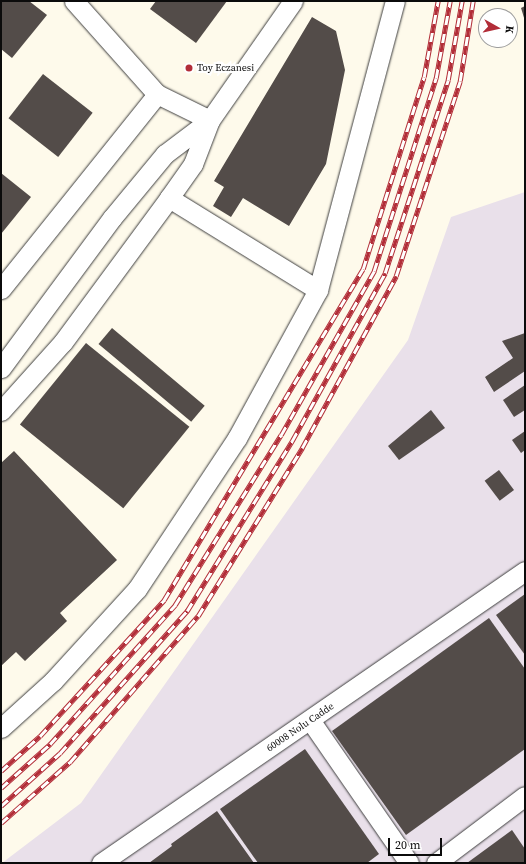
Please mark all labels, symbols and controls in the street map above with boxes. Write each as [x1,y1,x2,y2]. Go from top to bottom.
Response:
north arrow [478,8,518,48]
text: K [501,25,517,34]
place label: Toy Eczanesi [197,62,254,74]
marker: Toy Eczanesi [184,63,194,73]
street label: 60008 Nolu Cadde [264,700,336,754]
scale bar [390,830,444,856]
text: 20 m [395,837,421,853]

